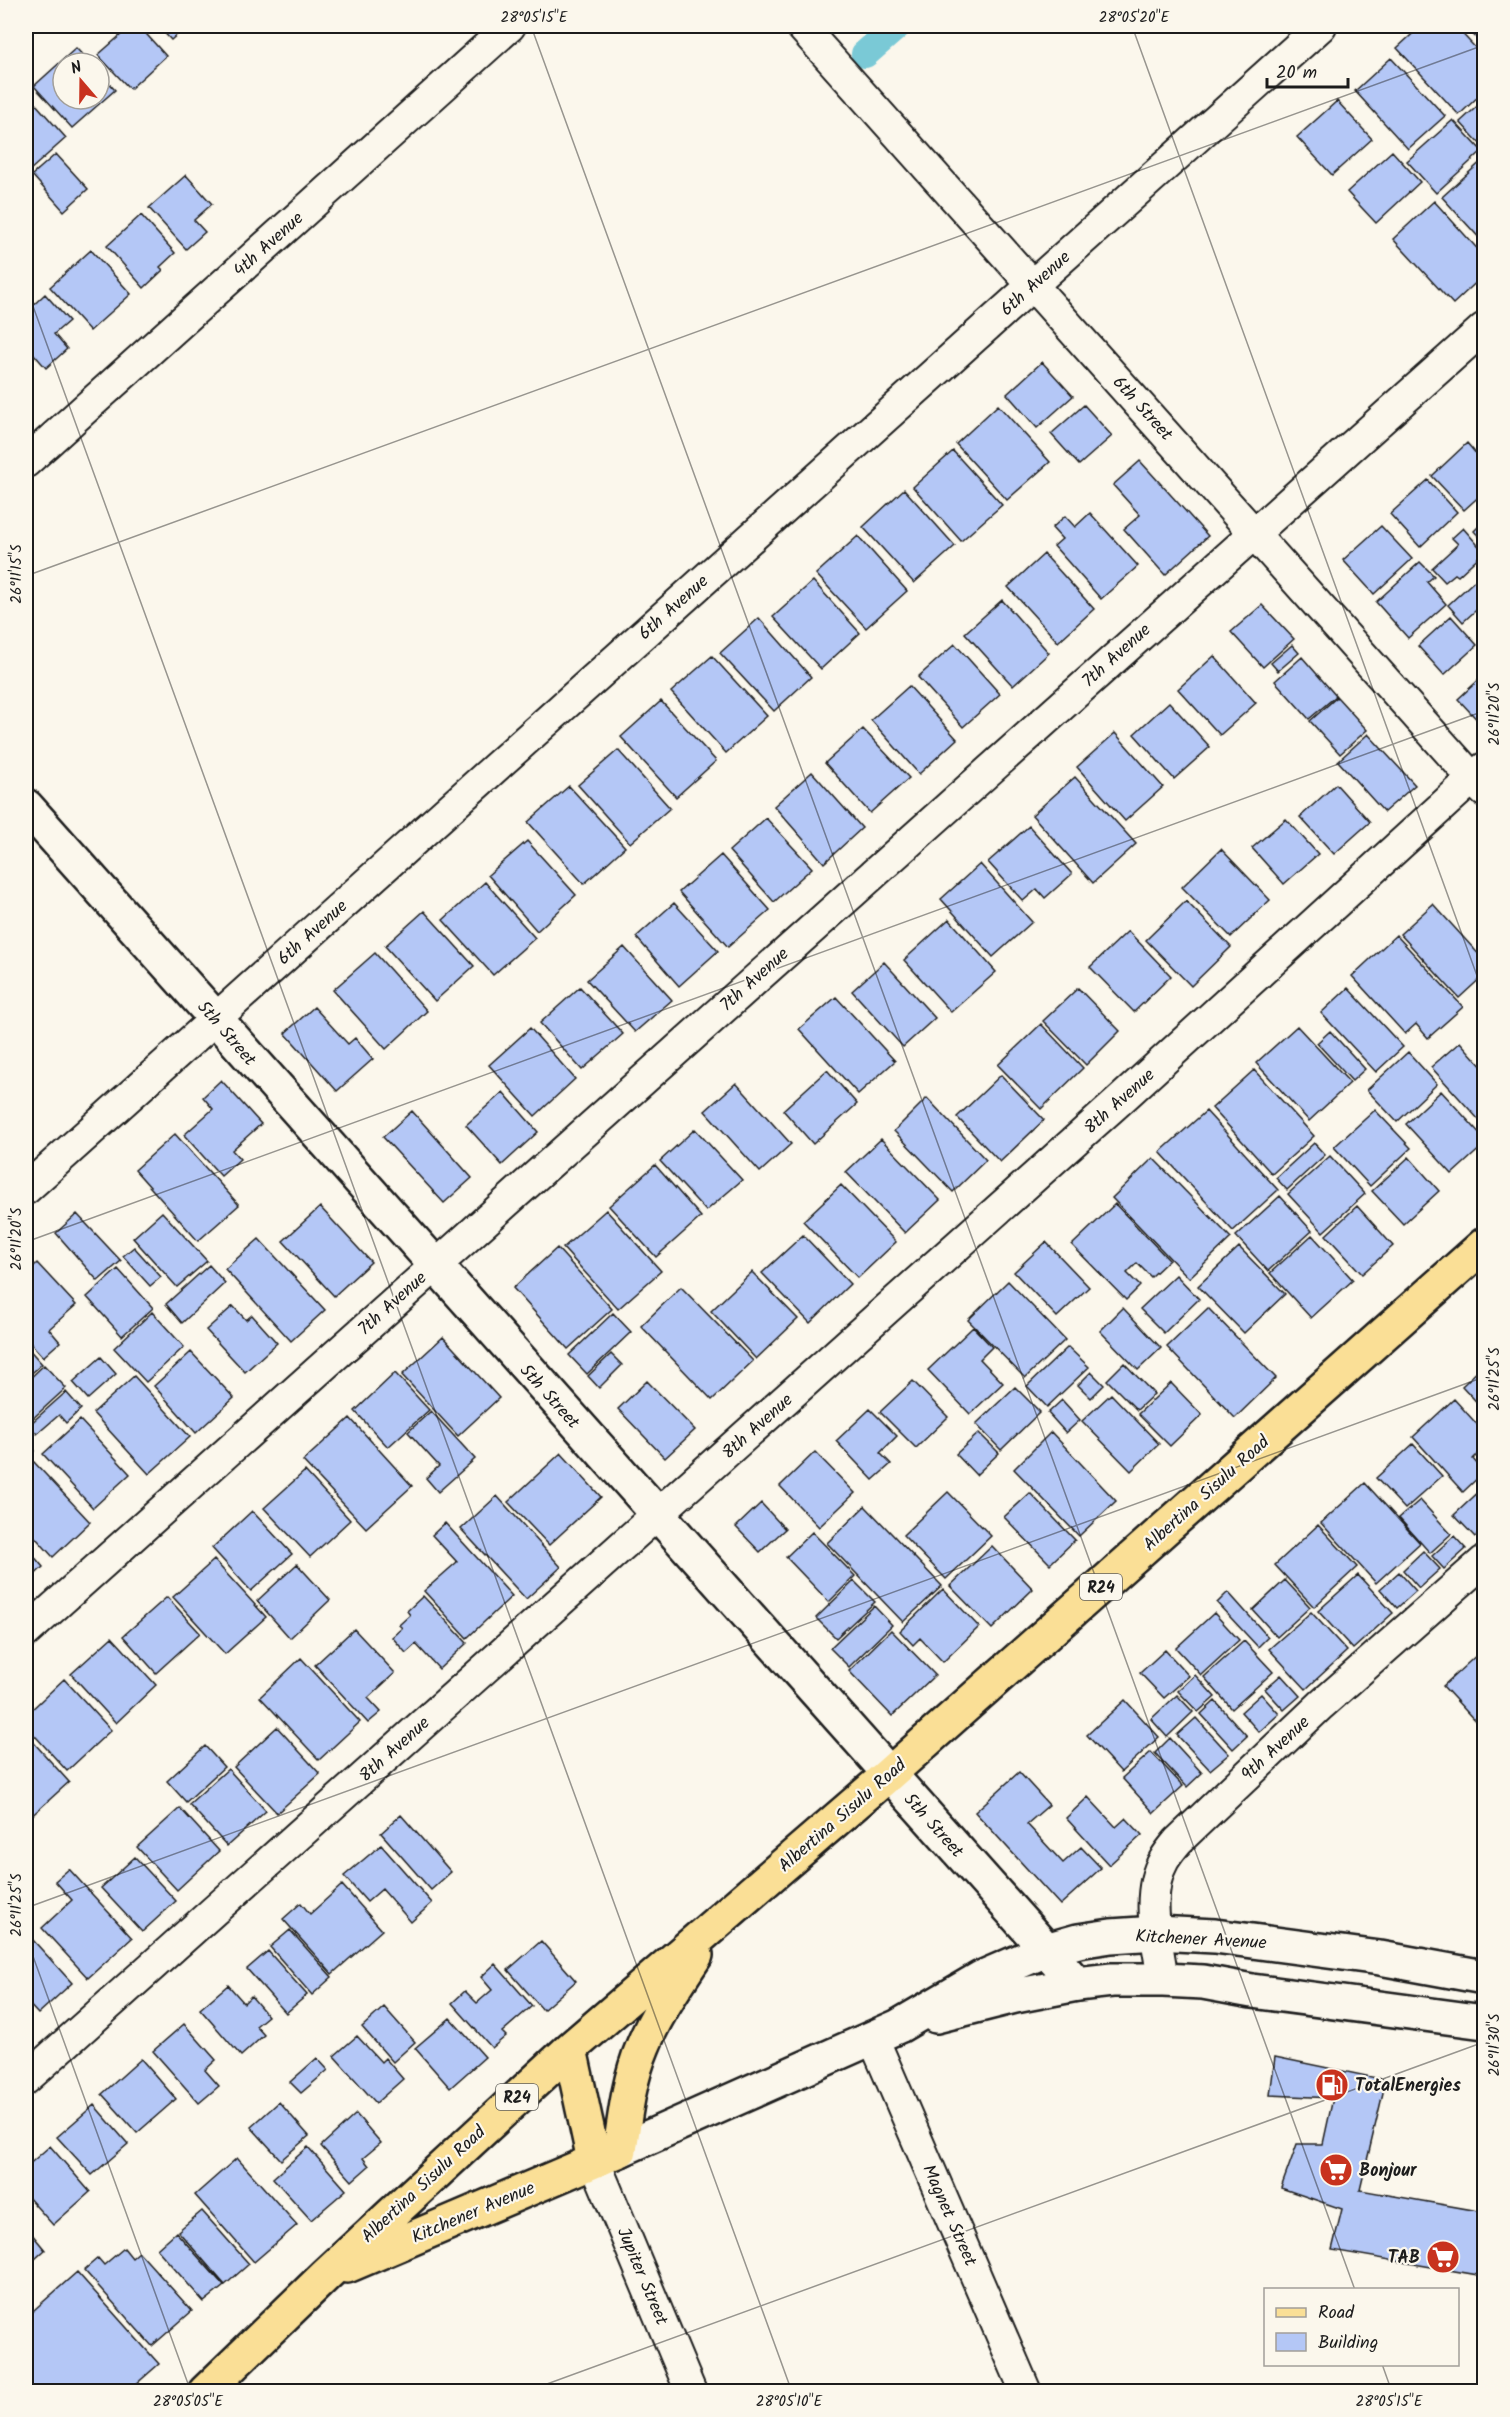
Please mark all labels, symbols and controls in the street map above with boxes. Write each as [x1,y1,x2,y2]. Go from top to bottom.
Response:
text: 28°05'15"E [500,6,569,30]
text: 28°05'20"E [1099,6,1170,30]
north arrow [51,51,111,111]
scale bar [1267,51,1348,89]
text: N [67,55,85,82]
text: 20 m [1276,59,1317,88]
street label: 4th Avenue [227,205,311,285]
street label: 6th Avenue [994,244,1078,324]
street label: 6th Street [1105,370,1180,449]
text: 26°11'15"S [5,544,29,604]
street label: 6th Avenue [632,568,716,648]
street label: 7th Avenue [1076,617,1158,695]
text: 26°11'20"S [1483,683,1507,745]
street label: 6th Avenue [271,893,355,973]
street label: 7th Avenue [714,941,796,1019]
street label: 5th Street [189,995,263,1074]
street label: 8th Avenue [1078,1062,1162,1142]
text: 26°11'20"S [5,1208,29,1270]
street label: 7th Avenue [352,1265,434,1343]
text: 26°11'25"S [1483,1347,1507,1411]
street label: 5th Street [512,1358,587,1437]
street label: 8th Avenue [716,1387,800,1467]
street label: Albertina Sisulu Road [1137,1428,1278,1559]
road number: R24 [1080,1574,1122,1600]
street label: 9th Avenue [1235,1709,1317,1789]
street label: 8th Avenue [353,1710,437,1790]
street label: Albertina Sisulu Road [772,1751,914,1880]
street label: 5th Street [896,1787,971,1866]
text: 26°11'25"S [5,1873,29,1937]
street label: Kitchener Avenue [1134,1923,1267,1958]
text: 26°11'30"S [1483,2014,1507,2076]
fuel station icon: TotalEnergies [1314,2067,1350,2103]
place label: TotalEnergies [1355,2072,1461,2101]
road number: R24 [496,2084,538,2110]
street label: Albertina Sisulu Road [355,2119,494,2251]
supermarket icon: Bonjour [1318,2152,1354,2188]
place label: Bonjour [1359,2157,1418,2186]
street label: Magnet Street [913,2160,984,2272]
street label: Kitchener Avenue [407,2174,540,2252]
street label: Jupiter Street [608,2223,676,2331]
supermarket icon: TAB [1425,2239,1461,2275]
place label: TAB [1388,2244,1420,2273]
legend [1264,2288,1459,2366]
text: Road [1318,2299,1355,2328]
text: Building [1318,2329,1378,2358]
text: 28°05'05"E [153,2390,224,2414]
text: 28°05'10"E [756,2390,823,2414]
text: 28°05'15"E [1355,2390,1424,2414]

